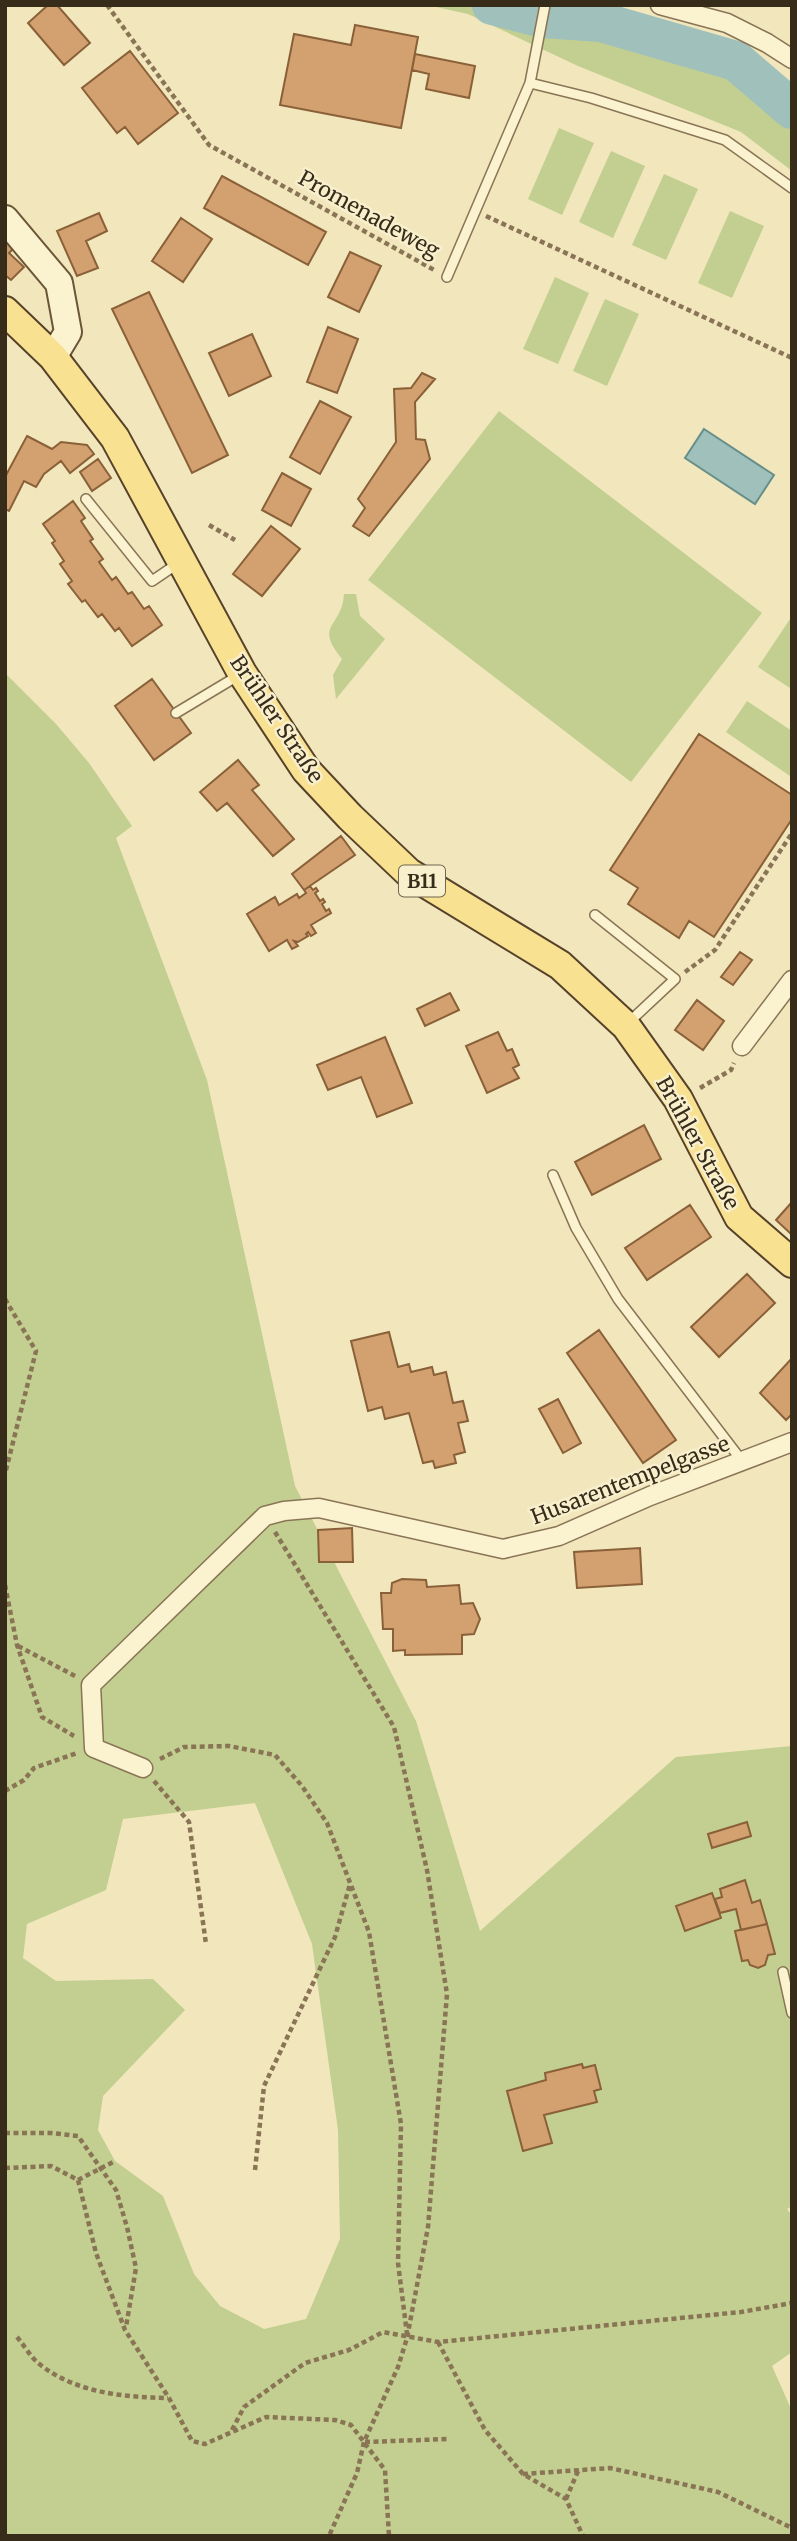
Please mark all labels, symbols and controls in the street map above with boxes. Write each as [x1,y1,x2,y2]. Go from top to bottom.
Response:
street label: Promenadeweg [294,164,444,264]
street label: Brühler Straße [224,650,330,788]
road number: B11 [399,866,445,897]
street label: Brühler Straße [650,1072,746,1214]
street label: Husarentempelgasse [527,1430,733,1530]

